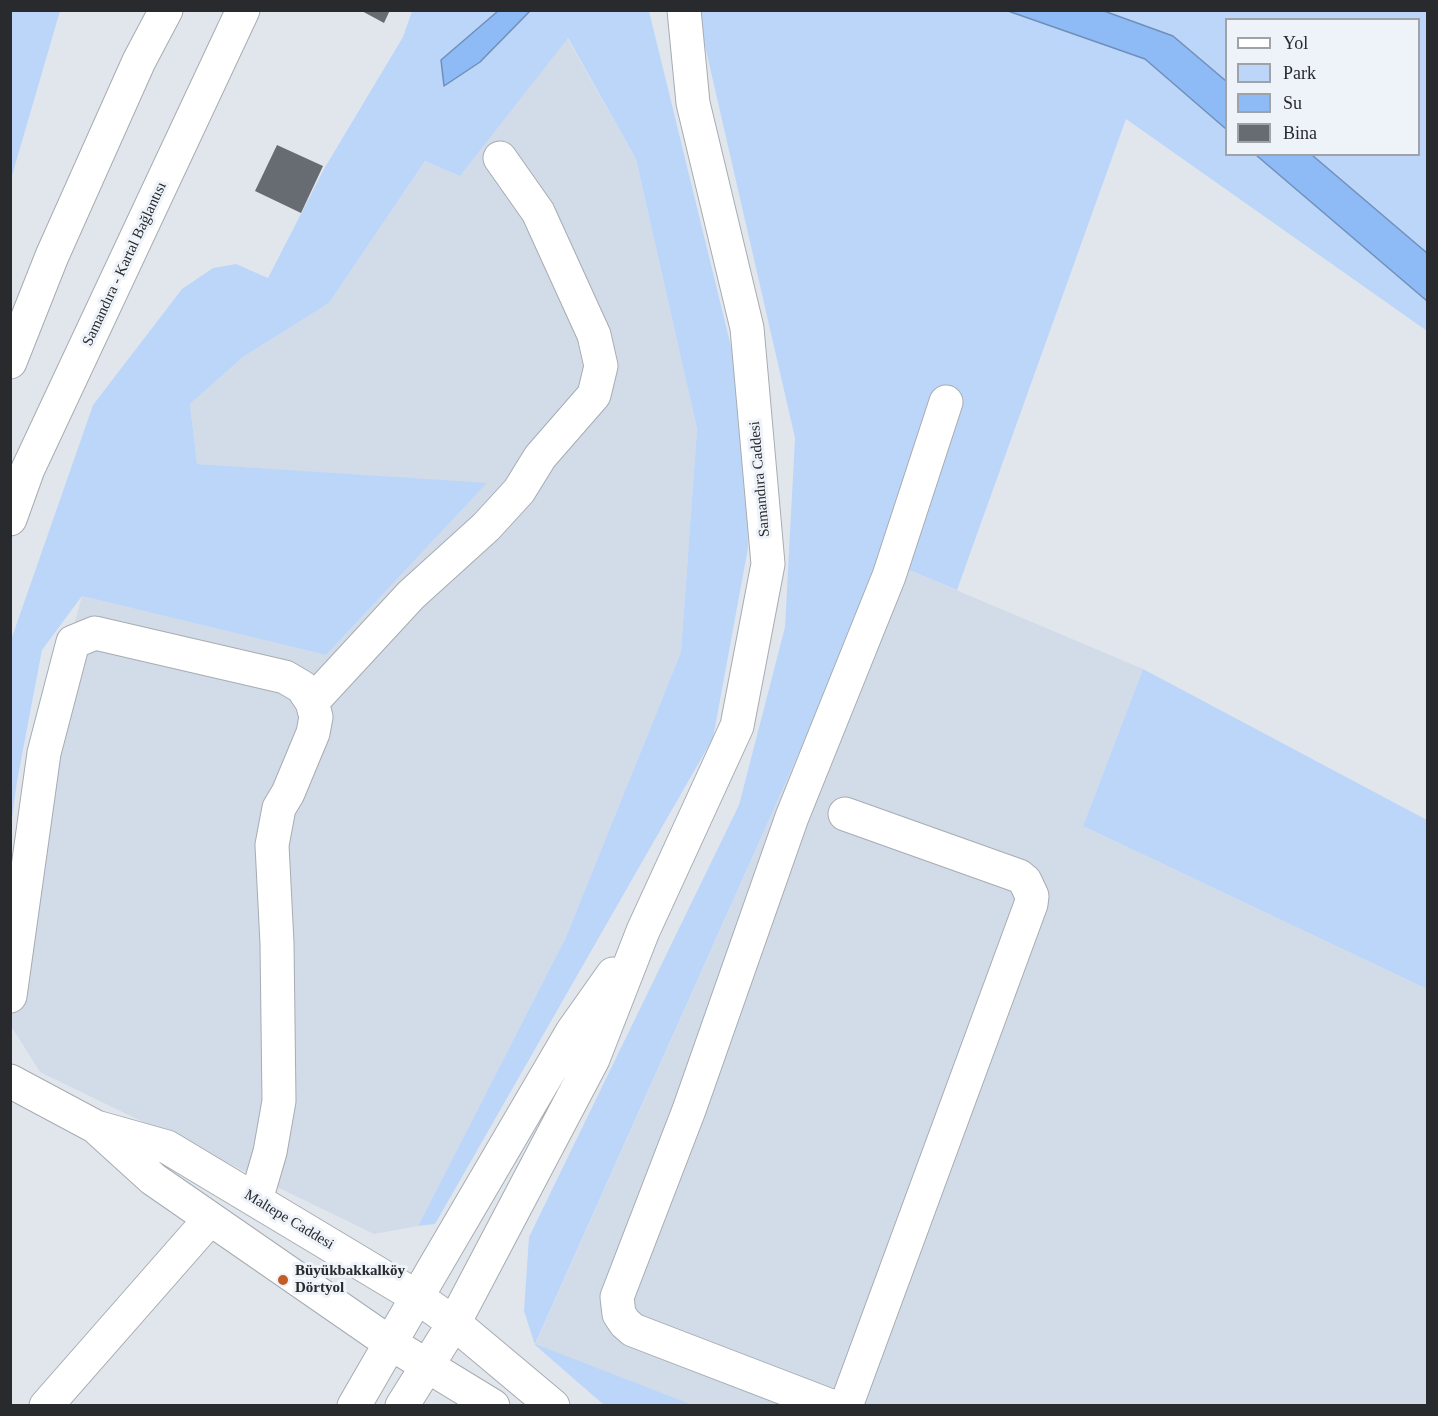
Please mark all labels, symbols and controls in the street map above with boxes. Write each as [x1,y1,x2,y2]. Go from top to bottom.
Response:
legend [1225,18,1420,156]
text: Yol [1283,33,1308,53]
text: Park [1283,63,1316,83]
text: Su [1283,93,1302,113]
text: Bina [1283,123,1317,143]
street label: Samandıra - Kartal Bağlantısı [79,179,171,349]
street label: Samandıra Caddesi [746,420,774,538]
street label: Maltepe Caddesi [241,1186,337,1254]
place label: Büyükbakkalköy Dörtyol [295,1262,405,1297]
marker: Büyükbakkalköy Dörtyol [276,1273,290,1287]

